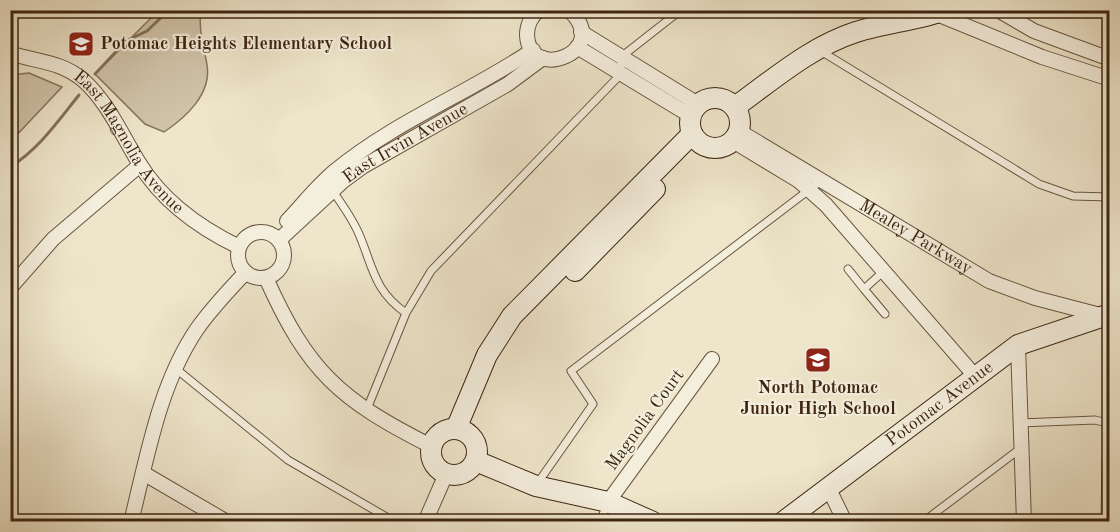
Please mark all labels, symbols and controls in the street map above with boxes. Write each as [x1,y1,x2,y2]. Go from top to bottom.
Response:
school or university icon: Potomac Heights Elementary School [66,29,96,59]
place label: Potomac Heights Elementary School [100,35,393,53]
street label: East Magnolia Avenue [70,67,187,217]
street label: East Irvin Avenue [339,100,471,187]
street label: Mealey Parkway [856,196,976,278]
school or university icon: North Potomac Junior High School [803,345,833,375]
street label: Potomac Avenue [883,358,996,450]
street label: Magnolia Court [602,366,688,474]
place label: North Potomac Junior High School [740,379,896,418]

